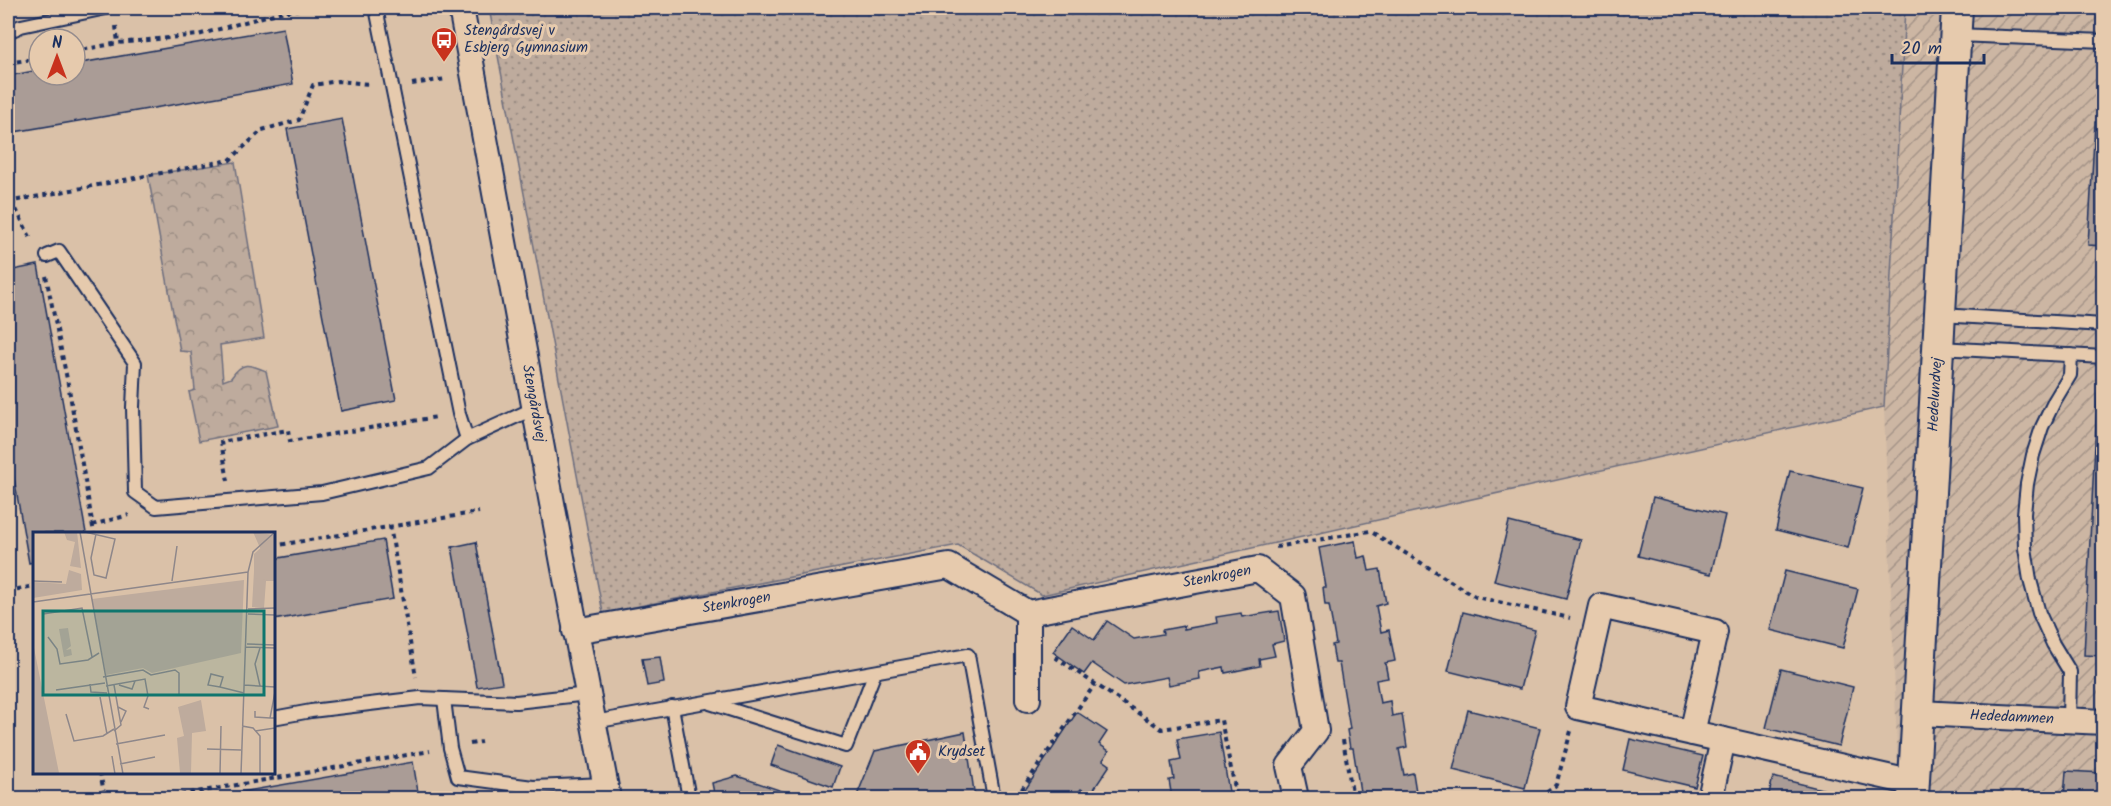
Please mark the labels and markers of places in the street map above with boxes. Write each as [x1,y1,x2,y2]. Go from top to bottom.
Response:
place label: Stengårdsvej v Esbjerg Gymnasium [464,19,588,60]
bus stop icon: Stengårdsvej v Esbjerg Gymnasium [429,25,459,63]
public building icon: Krydset [903,737,933,775]
place label: Krydset [938,740,985,764]

